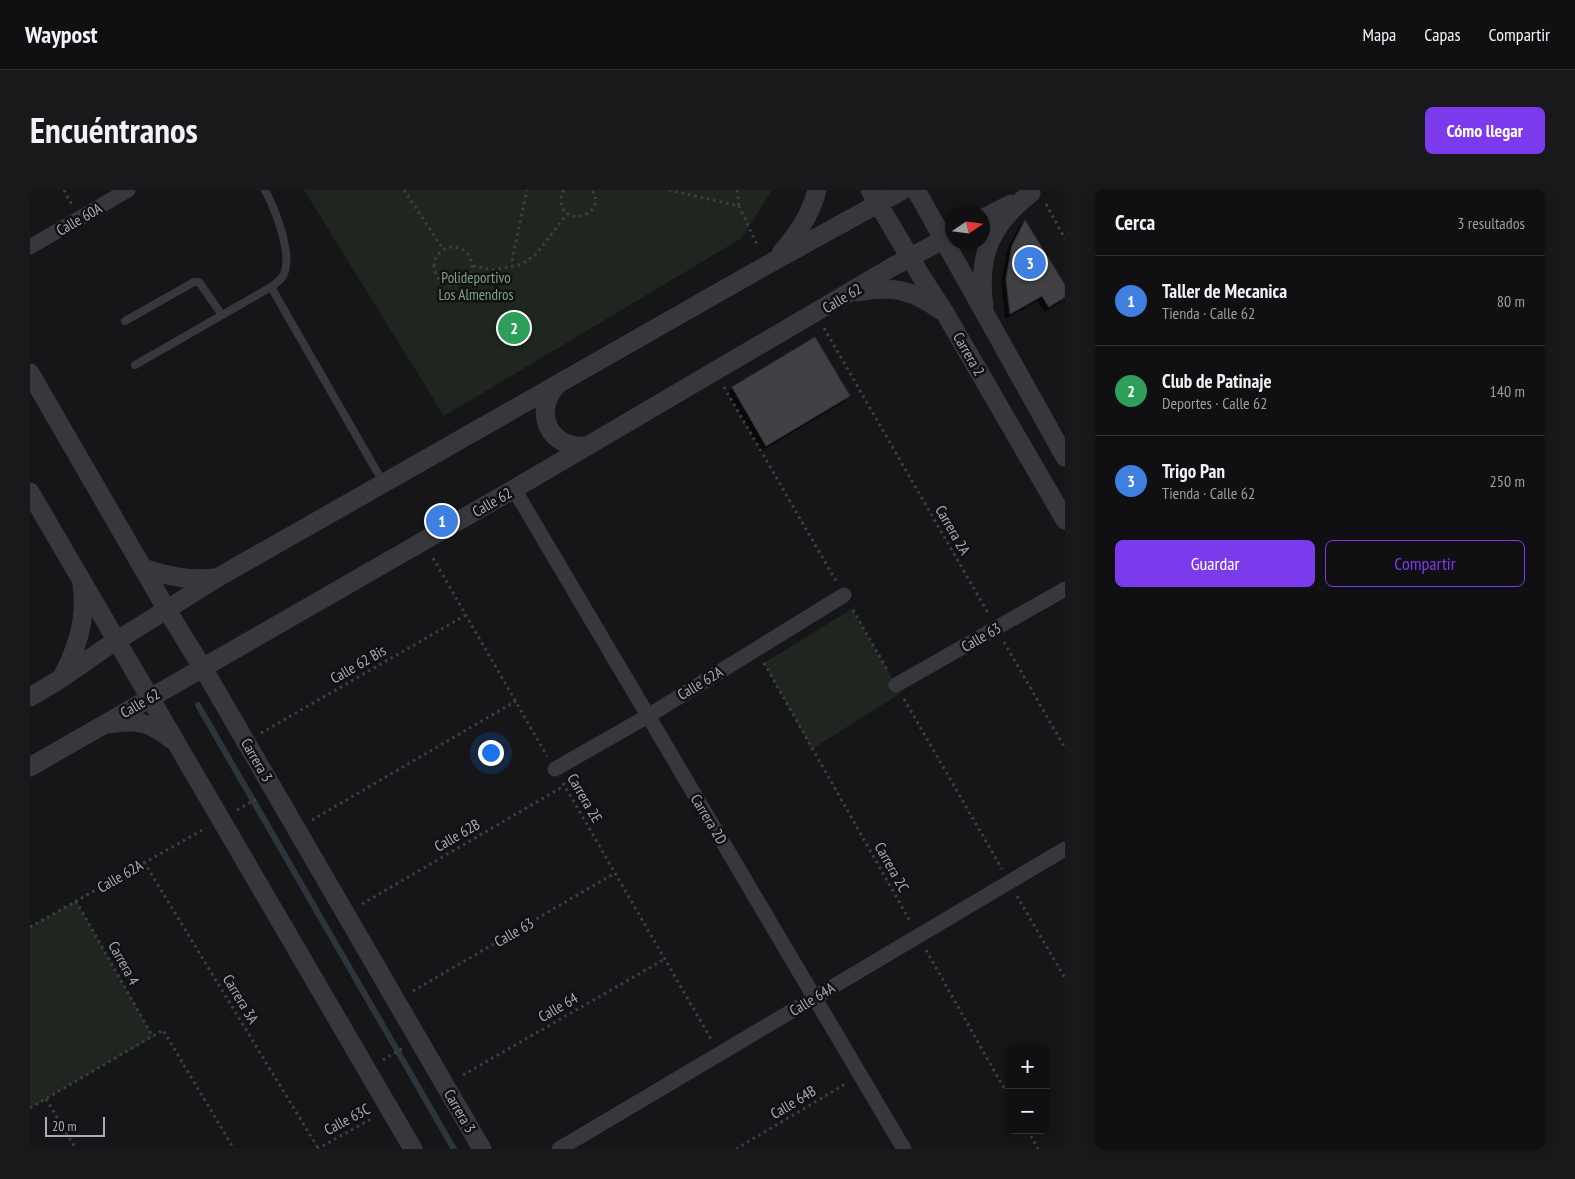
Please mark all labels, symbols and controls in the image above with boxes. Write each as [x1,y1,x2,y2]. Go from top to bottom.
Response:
text: Waypost [25,19,98,50]
text: Mapa [1363,23,1396,46]
text: Capas [1424,23,1461,46]
text: Compartir [1489,23,1550,46]
text: Encuéntranos [30,107,198,153]
button: Cómo llegar [1425,107,1545,154]
street label: Calle 60A [53,198,106,240]
north arrow [945,205,990,250]
text: Cerca [1115,209,1155,236]
text: 3 resultados [1457,213,1525,233]
pin: 3 [1014,244,1046,282]
park label: Polideportivo Los Almendros [438,268,514,304]
street label: Calle 62 [819,279,865,317]
text: Taller de Mecanica [1162,279,1287,303]
text: 1 [1127,291,1135,311]
text: 80 m [1497,291,1525,311]
text: Tienda · Calle 62 [1162,303,1255,323]
pin: 2 [498,309,530,347]
street label: Carrera 2 [949,329,989,379]
text: Club de Patinaje [1162,369,1272,393]
text: 2 [1127,381,1135,401]
text: 140 m [1490,381,1525,401]
text: Deportes · Calle 62 [1162,393,1268,413]
text: Trigo Pan [1162,459,1225,483]
text: 3 [1127,471,1135,491]
text: 250 m [1490,471,1525,491]
street label: Calle 62 [469,483,515,521]
text: Tienda · Calle 62 [1162,483,1255,503]
pin: 1 [426,502,458,540]
street label: Carrera 2A [931,502,975,559]
button: Guardar [1115,540,1315,587]
button: Compartir [1325,540,1525,587]
street label: Calle 63 [958,618,1004,656]
street label: Calle 62 Bis [327,640,389,688]
street label: Calle 62A [674,662,727,704]
street label: Calle 62 [117,684,163,722]
street label: Carrera 3 [237,735,277,785]
your location [478,740,504,766]
street label: Carrera 2E [563,770,607,826]
street label: Carrera 2D [687,791,731,848]
street label: Calle 62B [431,814,483,856]
street label: Carrera 2C [871,839,913,895]
street label: Calle 62A [94,855,147,897]
street label: Calle 63 [491,913,537,951]
street label: Carrera 4 [104,938,144,988]
street label: Carrera 3A [219,971,264,1028]
street label: Calle 64A [786,978,839,1020]
street label: Calle 64 [535,988,581,1026]
map controls [1005,1044,1050,1134]
button: + [1005,1044,1050,1089]
street label: Calle 64B [767,1081,819,1123]
street label: Carrera 3 [440,1086,480,1136]
button: − [1005,1089,1050,1134]
street label: Calle 63C [321,1099,373,1139]
scale bar [45,1114,105,1137]
text: 20 m [52,1117,77,1135]

